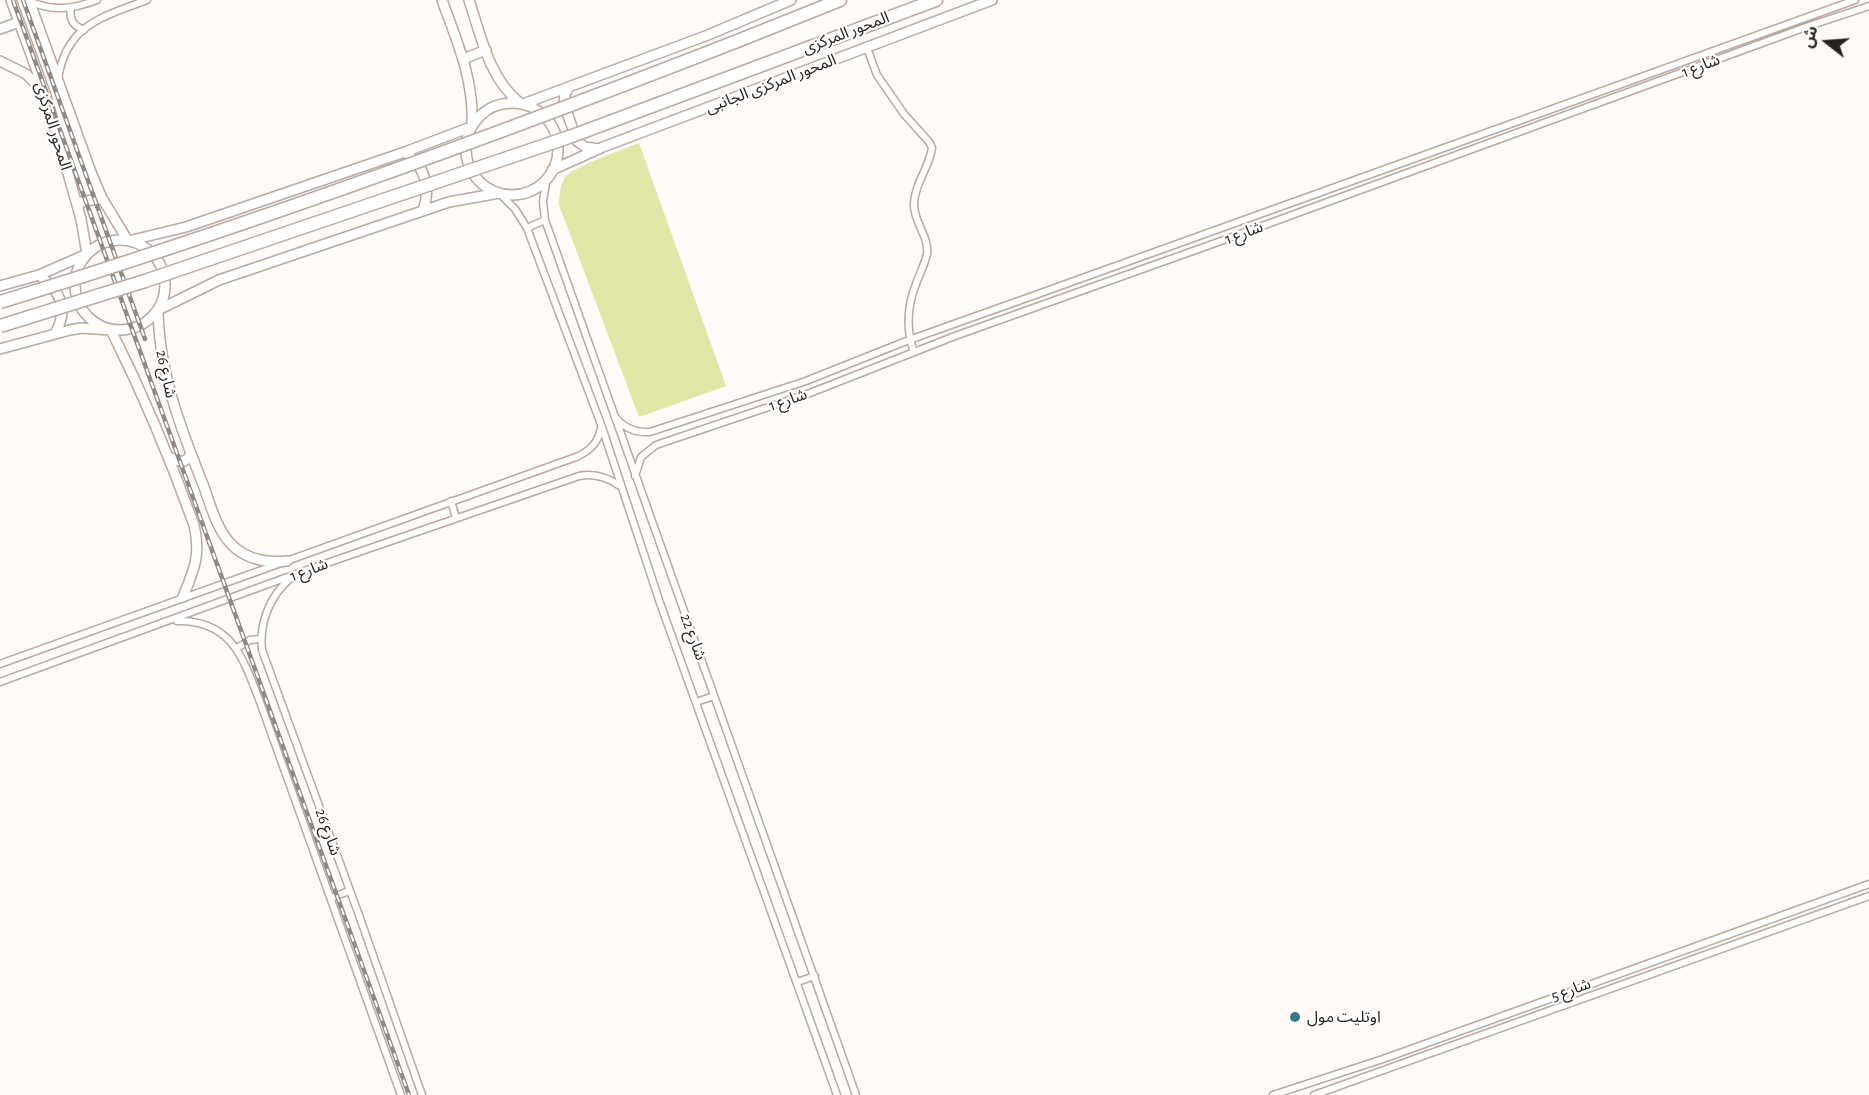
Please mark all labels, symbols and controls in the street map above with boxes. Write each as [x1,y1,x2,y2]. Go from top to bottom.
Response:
street label: المحور المركزى [800,8,892,58]
north arrow [1797,12,1857,72]
text: ش [1799,24,1821,50]
street label: المحور المركزى الجانبى [703,50,839,118]
street label: شارع 1 [1679,50,1723,82]
street label: المحور المركزى [30,79,76,173]
street label: شارع 1 [1222,217,1266,249]
street label: شارع 26 [152,348,180,400]
street label: شارع 1 [766,385,810,415]
street label: شارع 1 [287,554,331,586]
street label: شارع 22 [676,611,710,663]
street label: شارع 26 [311,806,345,858]
street label: شارع 5 [1549,974,1593,1006]
place label: اوتليت مول [1307,1007,1381,1027]
marker: اوتليت مول [1288,1010,1302,1024]

